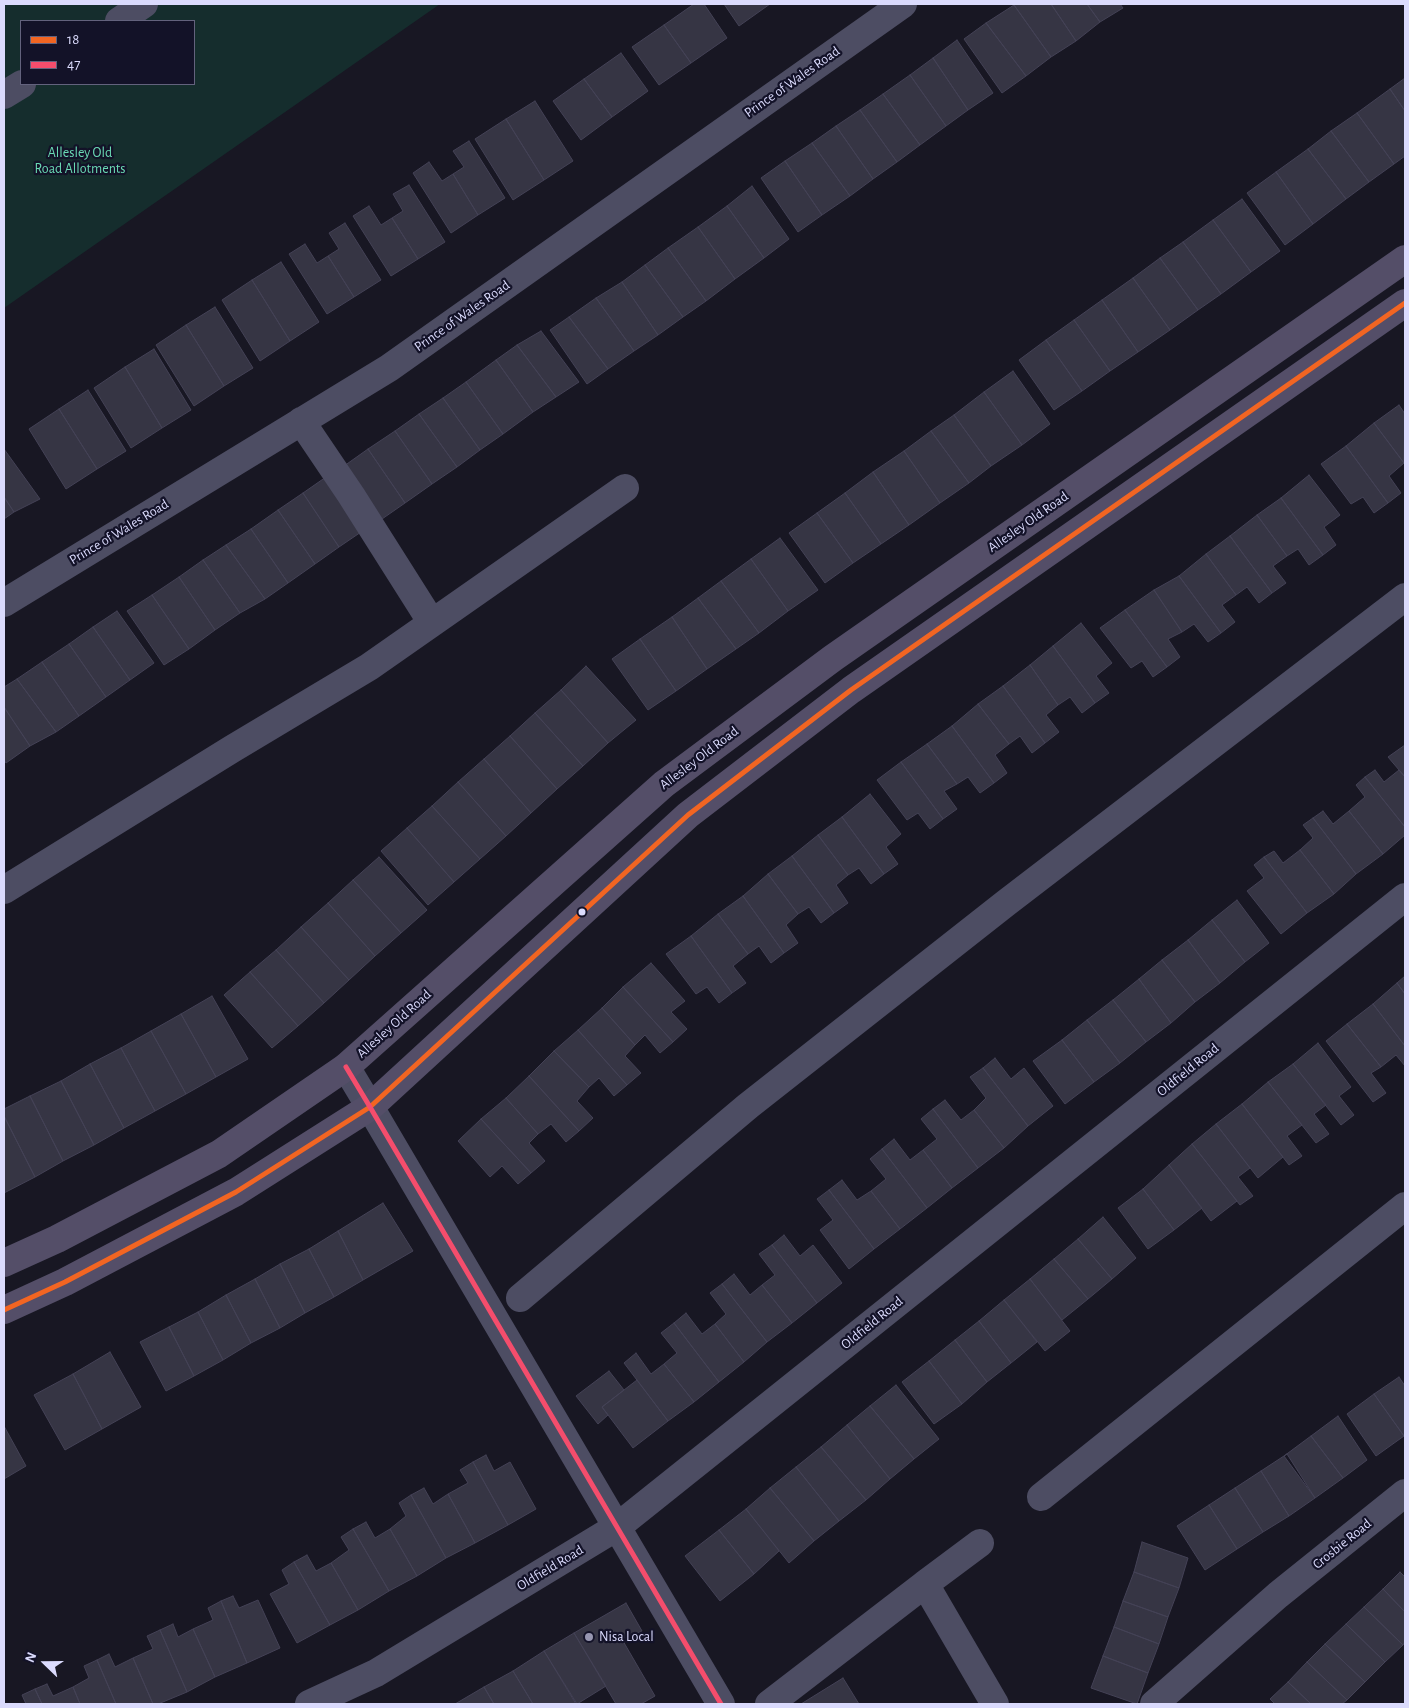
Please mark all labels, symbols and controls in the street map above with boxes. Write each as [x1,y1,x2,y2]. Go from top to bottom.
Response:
legend [20,20,195,85]
text: 18 [67,32,79,47]
street label: Prince of Wales Road [741,43,843,121]
text: 47 [67,57,80,72]
park label: Allesley Old Road Allotments [34,145,126,178]
street label: Prince of Wales Road [411,277,513,355]
street label: Allesley Old Road [984,488,1072,556]
street label: Prince of Wales Road [66,496,172,568]
street label: Allesley Old Road [656,723,742,793]
unlabelled marker [577,907,587,917]
street label: Allesley Old Road [353,986,435,1062]
street label: Oldfield Road [1154,1040,1222,1100]
street label: Oldfield Road [838,1293,906,1353]
street label: Crosbie Road [1309,1515,1375,1573]
street label: Oldfield Road [514,1542,586,1594]
place label: Nisa Local [599,1629,654,1645]
marker: Nisa Local [583,1631,595,1643]
north arrow [20,1638,70,1688]
text: N [23,1650,39,1665]

